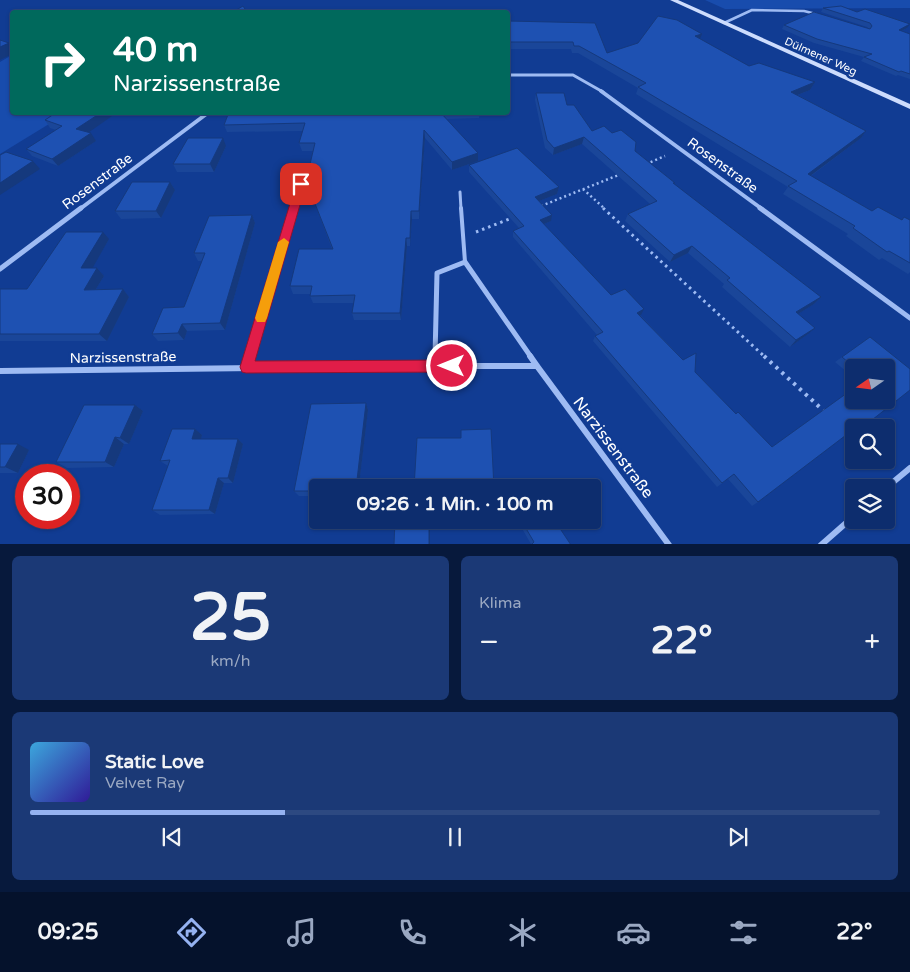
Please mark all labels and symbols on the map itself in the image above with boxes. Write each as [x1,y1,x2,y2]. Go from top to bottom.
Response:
street label: Dülmener Weg [783,35,859,78]
street label: Rosenstraße [684,134,761,197]
street label: Rosenstraße [59,149,136,213]
pin [280,163,322,205]
position arrow [425,339,477,391]
street label: Narzissenstraße [70,348,176,367]
north arrow [845,359,895,409]
street label: Narzissenstraße [569,393,658,502]
speed limit sign: 30 [15,464,80,529]

